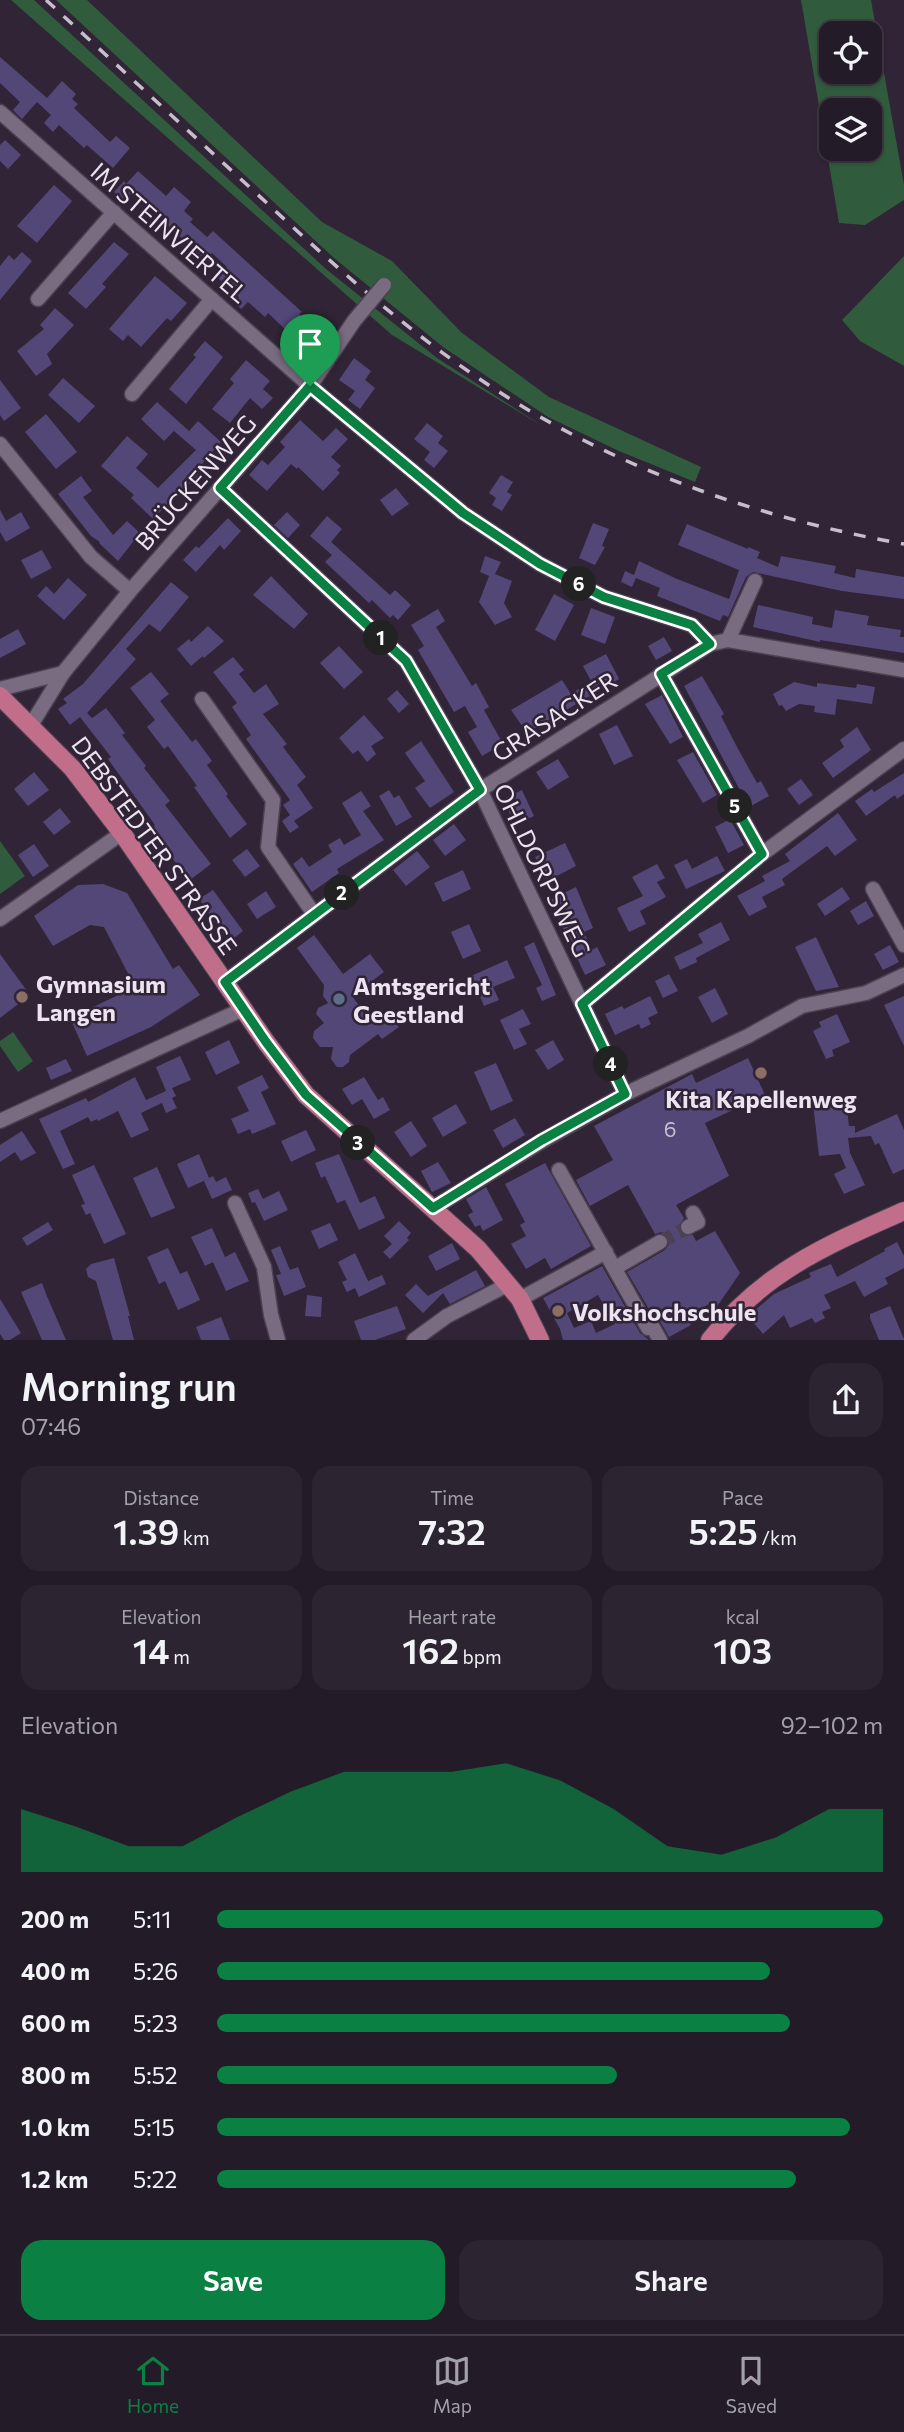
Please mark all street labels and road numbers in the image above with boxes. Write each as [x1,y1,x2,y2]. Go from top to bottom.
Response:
street label: IM STEINVIERTEL [85,156,255,308]
street label: BRÜCKENWEG [128,408,262,556]
street label: GRASACKER [486,665,622,767]
street label: DEBSTEDTER STRASSE [66,730,244,960]
street label: OHLDORPSWEG [488,778,598,962]

